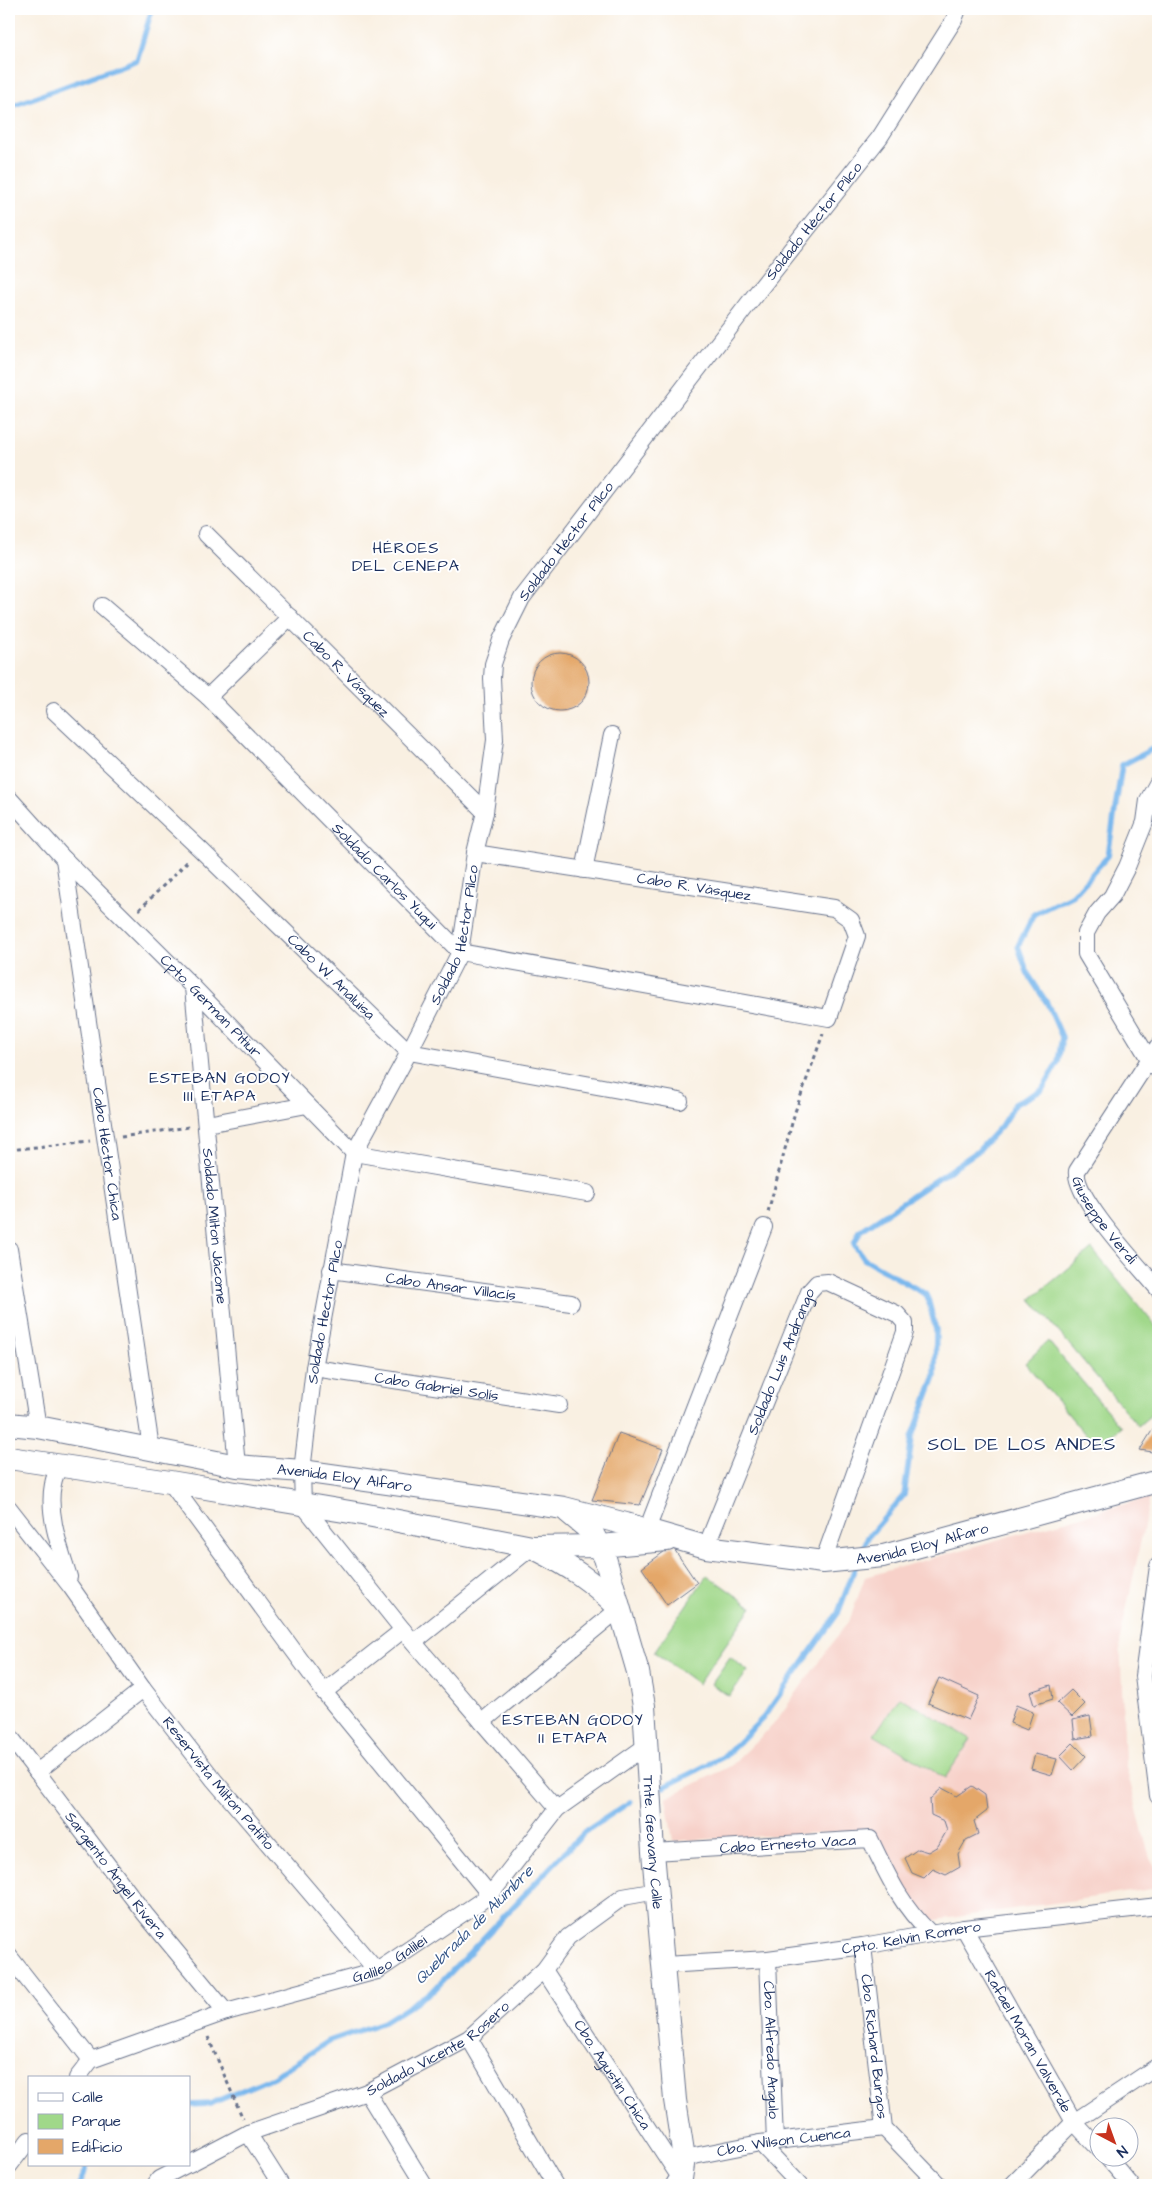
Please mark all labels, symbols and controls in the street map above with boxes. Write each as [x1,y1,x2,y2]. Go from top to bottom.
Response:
street label: Soldado Héctor Pilco [760,157,867,284]
street label: Soldado Héctor Pilco [513,477,619,605]
district label: HÉROES DEL CENEPA [352,537,460,577]
street label: Cabo R. Vásquez [298,626,395,722]
street label: Soldado Carlos Yuqui [327,818,443,934]
street label: Soldado Héctor Pilco [424,863,484,1008]
street label: Cabo R. Vásquez [635,868,753,906]
street label: Cabo W. Analuisa [283,929,380,1025]
street label: Cpto. German Pitiur [155,950,267,1062]
district label: ESTEBAN GODOY III ETAPA [149,1067,291,1107]
street label: Cabo Héctor Chica [87,1086,128,1222]
street label: Soldado Milton Jácome [197,1147,233,1305]
street label: Giuseppe Verdi [1067,1174,1143,1269]
street label: Soldado Hector Pilco [302,1238,348,1385]
street label: Cabo Ansar Villacís [385,1267,518,1306]
street label: Soldado Luis Andrango [742,1285,820,1438]
street label: Cabo Gabriel Solís [373,1367,500,1406]
district label: SOL DE LOS ANDES [928,1432,1116,1457]
street label: Avenida Eloy Alfaro [276,1459,414,1497]
street label: Avenida Eloy Alfaro [855,1517,991,1569]
district label: ESTEBAN GODOY II ETAPA [502,1709,644,1749]
street label: Reservista Milton Patiño [158,1712,280,1855]
street label: Tnte. Geovany Calle [638,1774,669,1910]
street label: Sargento Ángel Rivera [60,1807,172,1943]
street label: Cabo Ernesto Vaca [719,1829,857,1858]
water label: Quebrada de Alumbre [410,1860,539,1989]
street label: Cpto. Kelvin Romero [840,1916,982,1959]
street label: Galileo Galilei [350,1930,432,1988]
street label: Rafael Moran Valverde [979,1966,1077,2116]
street label: Cbo. Richard Burgos [856,1973,893,2120]
street label: Cbo. Alfredo Angulo [758,1980,785,2120]
street label: Soldado Vicente Rosero [362,1995,514,2101]
street label: Cbo. Agustin Chica [569,2015,656,2134]
legend [28,2076,190,2166]
text: Calle [72,2087,103,2108]
text: Parque [72,2111,121,2132]
north arrow [1090,2116,1140,2166]
street label: Cbo. Wilson Cuenca [715,2122,852,2162]
text: Edificio [72,2137,123,2158]
text: N [1112,2141,1132,2162]

